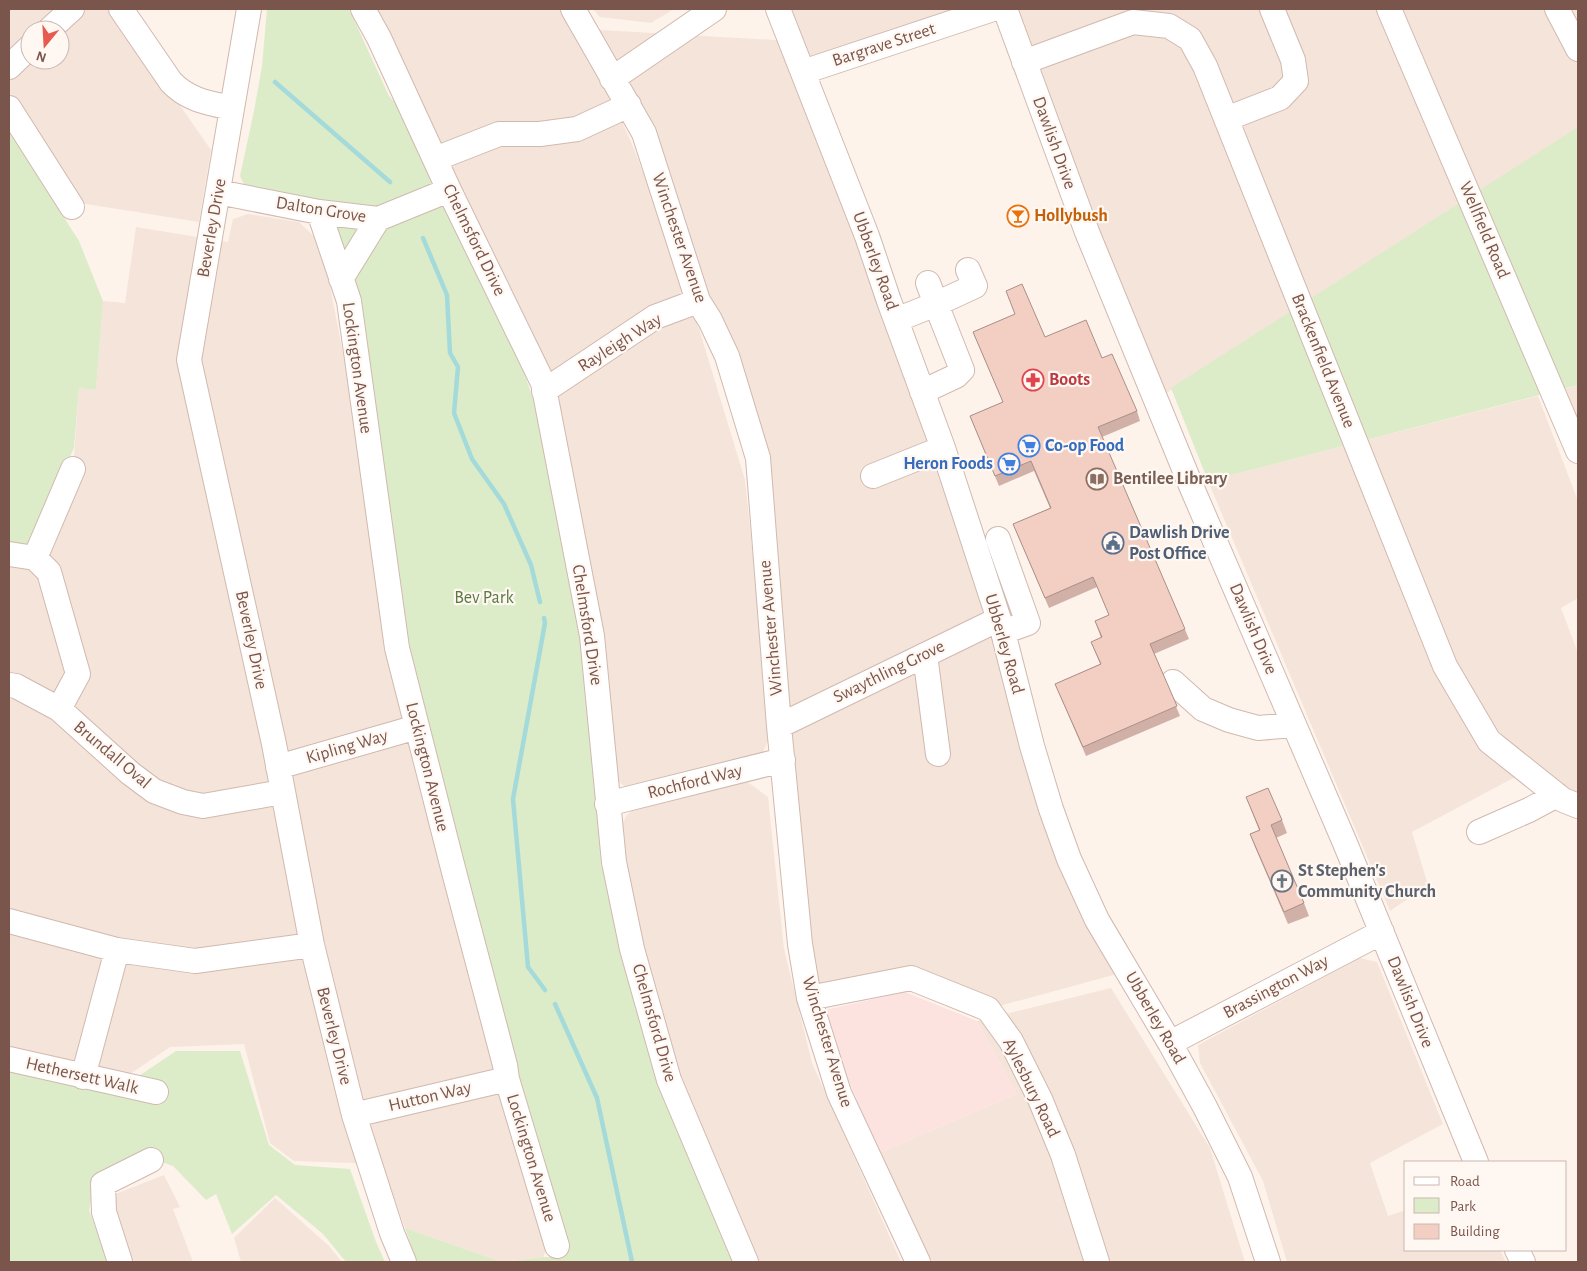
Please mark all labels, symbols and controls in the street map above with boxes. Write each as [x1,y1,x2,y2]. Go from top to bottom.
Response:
north arrow [20,20,70,70]
street label: Bargrave Street [830,20,938,70]
text: N [34,48,48,65]
street label: Dawlish Drive [1029,94,1079,192]
street label: Winchester Avenue [648,171,710,305]
street label: Beverley Drive [194,177,230,279]
street label: Wellfield Road [1456,179,1512,281]
street label: Chelmsford Drive [439,181,509,299]
street label: Dalton Grove [275,194,367,226]
bar icon: Hollybush [1006,204,1030,228]
place label: Hollybush [1034,207,1108,225]
street label: Ubberley Road [849,209,901,313]
street label: Brackenfield Avenue [1288,291,1358,431]
street label: Lockington Avenue [339,301,375,435]
street label: Rayleigh Way [575,310,665,376]
pharmacy icon: Boots [1021,368,1045,392]
place label: Boots [1049,371,1090,389]
supermarket icon: Co-op Food [1017,434,1041,458]
place label: Co-op Food [1045,437,1125,455]
supermarket icon: Heron Foods [997,452,1021,476]
place label: Heron Foods [903,455,993,473]
library icon: Bentilee Library [1085,467,1109,491]
place label: Bentilee Library [1113,470,1228,488]
place label: Dawlish Drive Post Office [1129,524,1229,563]
public building icon: Dawlish Drive Post Office [1101,531,1125,555]
street label: Winchester Avenue [756,559,786,697]
street label: Chelmsford Drive [569,563,605,687]
street label: Dawlish Drive [1226,581,1280,677]
street label: Beverley Drive [232,589,270,691]
park label: Bev Park [454,589,515,607]
street label: Ubberley Road [981,592,1027,696]
street label: Swaythling Grove [831,637,947,707]
street label: Lockington Avenue [402,701,452,833]
street label: Brundall Oval [70,718,154,792]
street label: Kipling Way [304,727,390,767]
street label: Rochford Way [646,761,745,802]
place label: St Stephen's Community Church [1298,862,1436,901]
church icon: St Stephen's Community Church [1270,869,1294,893]
street label: Brassington Way [1220,952,1332,1022]
street label: Dawlish Drive [1383,954,1437,1050]
street label: Chelmsford Drive [629,962,679,1084]
street label: Ubberley Road [1121,969,1189,1067]
street label: Winchester Avenue [799,974,855,1110]
street label: Beverley Drive [313,985,355,1087]
street label: Aylesbury Road [999,1036,1063,1140]
street label: Hethersett Walk [24,1054,141,1098]
street label: Hutton Way [387,1079,473,1115]
street label: Lockington Avenue [503,1092,559,1224]
legend [1404,1161,1567,1251]
text: Road [1450,1174,1480,1189]
text: Park [1450,1199,1476,1214]
text: Building [1450,1224,1500,1239]

